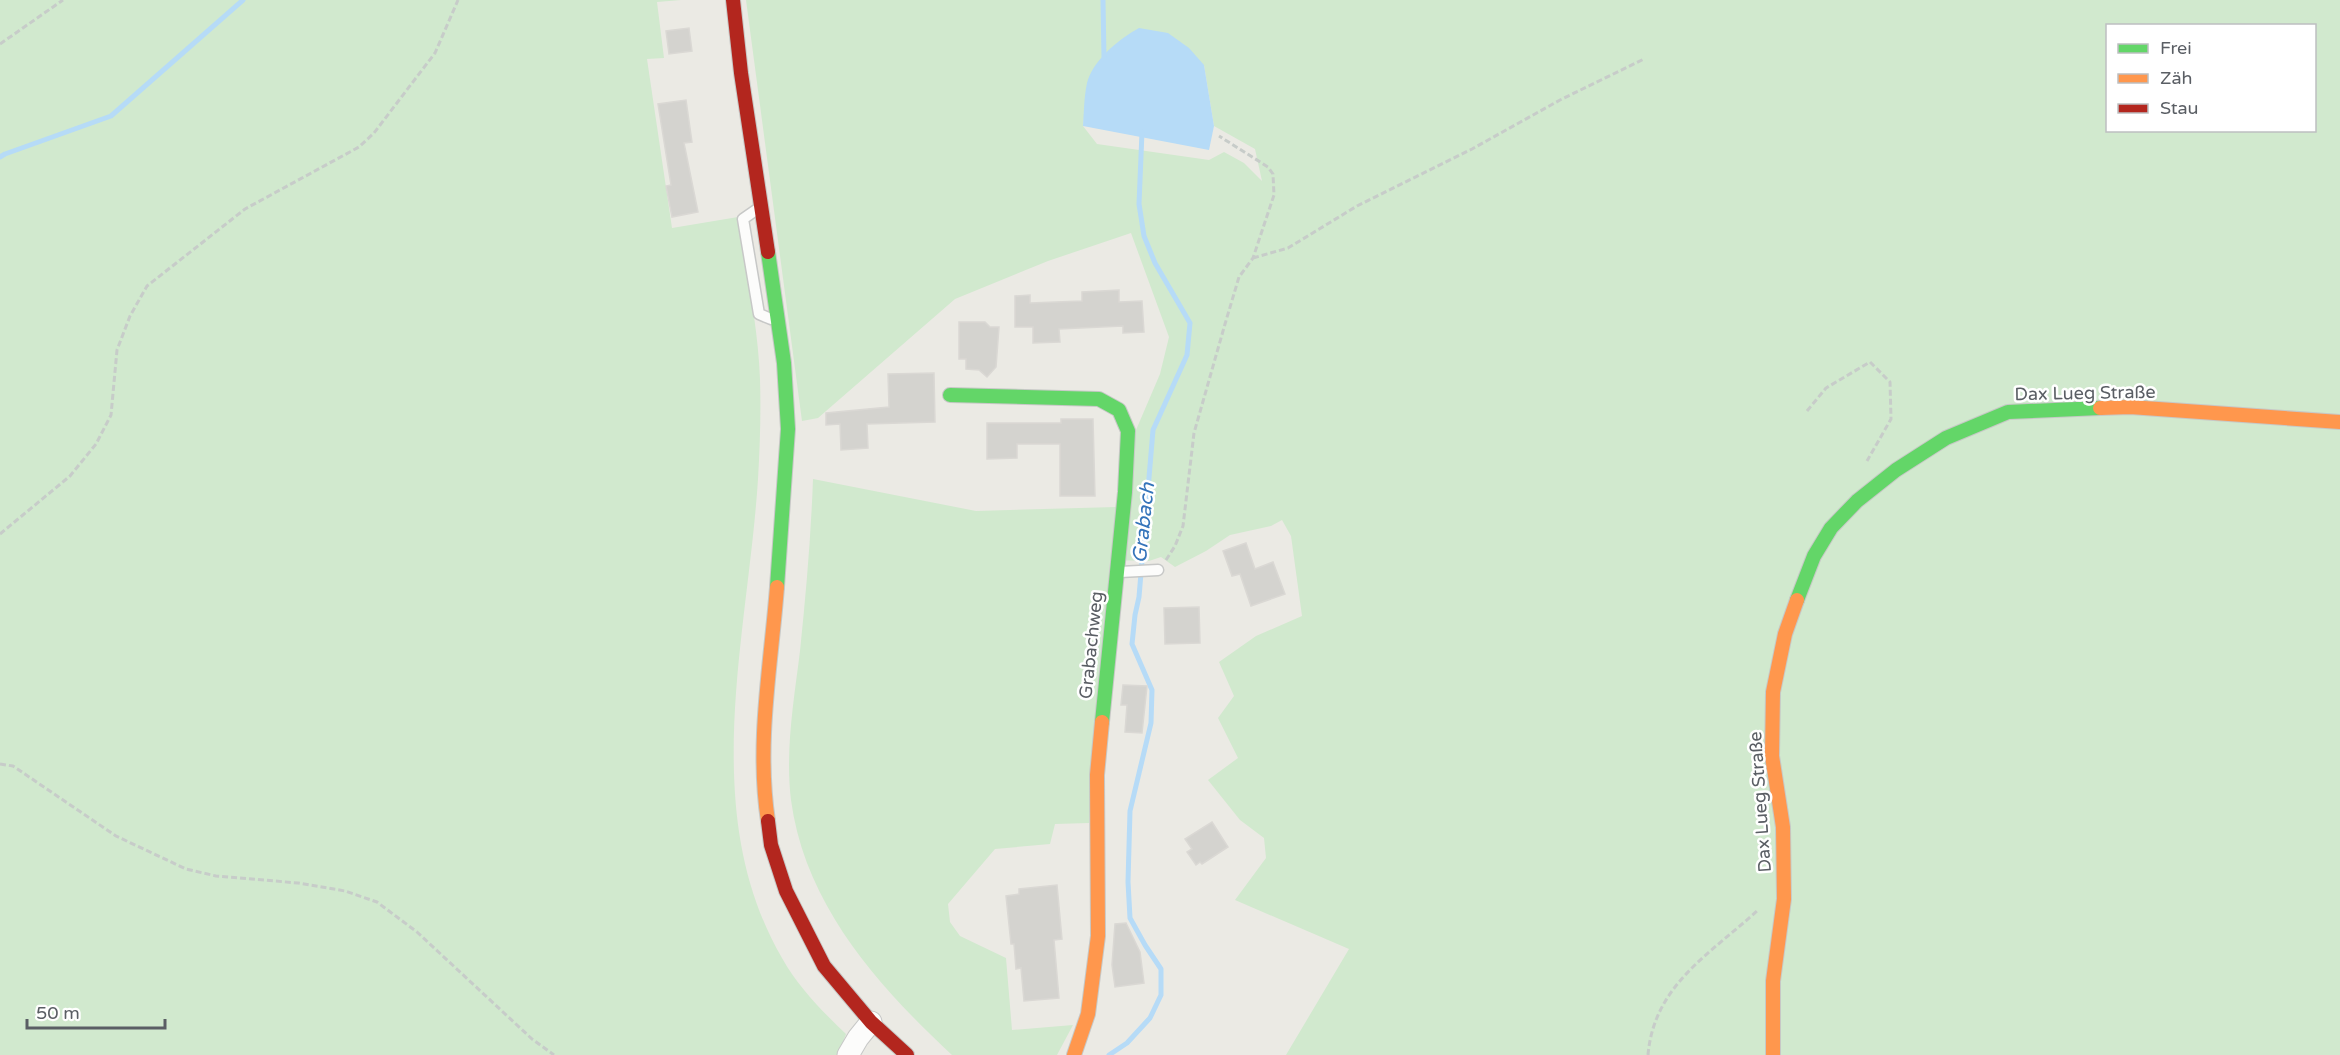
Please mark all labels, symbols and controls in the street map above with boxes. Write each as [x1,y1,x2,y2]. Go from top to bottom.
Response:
legend [2106,24,2316,132]
text: Frei [2160,37,2192,59]
text: Zäh [2160,67,2193,89]
text: Stau [2160,97,2199,119]
street label: Dax Lueg Straße [2014,381,2156,405]
water label: Grabach [1128,481,1160,564]
street label: Grabachweg [1074,590,1108,700]
street label: Dax Lueg Straße [1744,731,1776,873]
scale bar [27,992,165,1030]
text: 50 m [36,1002,80,1024]

